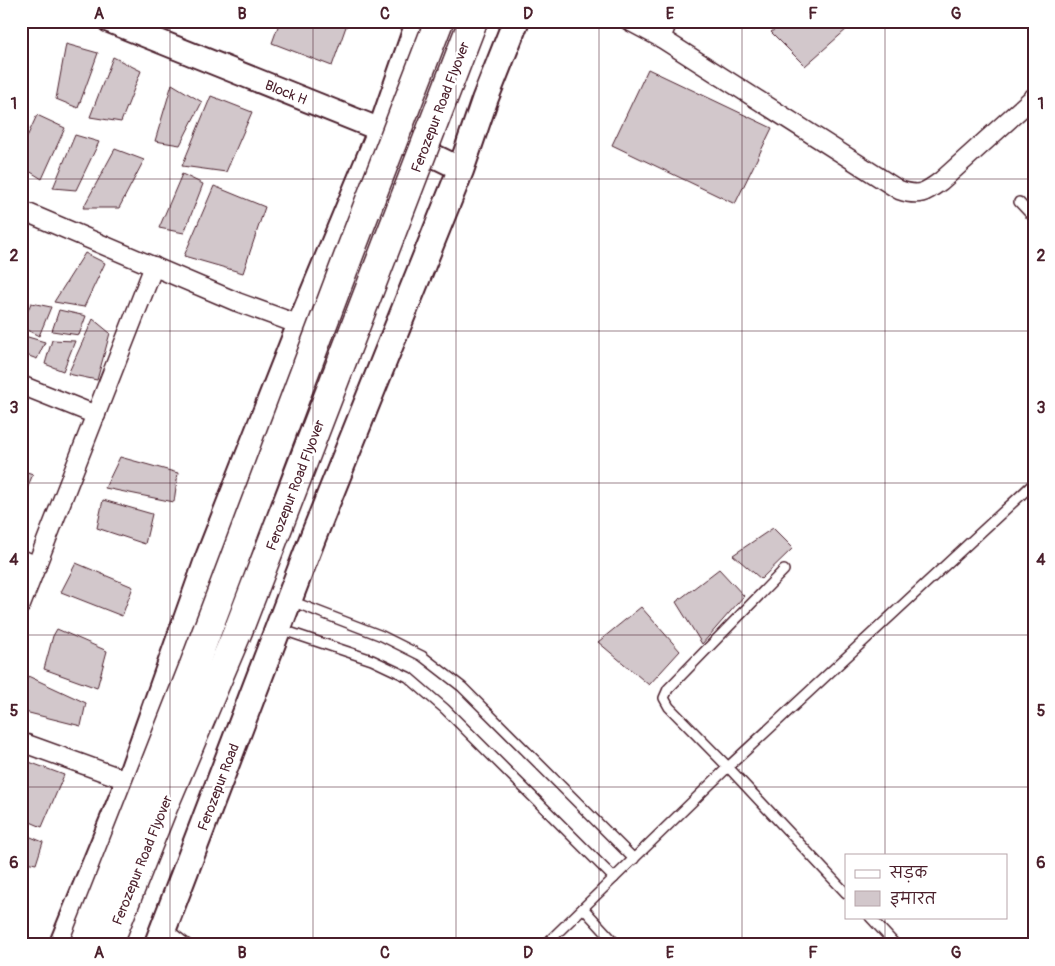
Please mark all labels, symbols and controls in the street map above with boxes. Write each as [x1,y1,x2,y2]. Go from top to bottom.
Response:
text: A [94,4,105,24]
text: B [237,4,247,24]
text: C [380,4,390,24]
text: D [523,4,533,24]
text: E [666,4,675,24]
text: F [808,4,818,24]
text: G [951,4,962,24]
street label: Ferozepur Road Flyover [408,39,473,175]
street label: Block H [262,76,309,109]
text: 1 [11,94,17,114]
text: 1 [1038,94,1044,114]
text: 2 [10,246,19,266]
text: 2 [1037,246,1046,266]
text: 3 [10,398,19,418]
text: 3 [1037,398,1046,418]
street label: Ferozepur Road Flyover [263,417,328,553]
text: 4 [9,550,19,570]
text: 4 [1036,550,1046,570]
text: 5 [10,701,19,721]
text: 5 [1037,701,1046,721]
street label: Ferozepur Road [194,741,243,833]
street label: Ferozepur Road Flyover [109,793,176,928]
text: 6 [9,853,19,873]
text: 6 [1036,853,1046,873]
legend [845,854,1008,918]
text: सड़क [889,864,928,883]
text: इमारत [890,890,937,909]
text: A [94,943,105,963]
text: B [237,943,247,963]
text: C [380,943,390,963]
text: D [523,943,533,963]
text: E [666,943,675,963]
text: F [808,943,818,963]
text: G [951,943,962,963]

